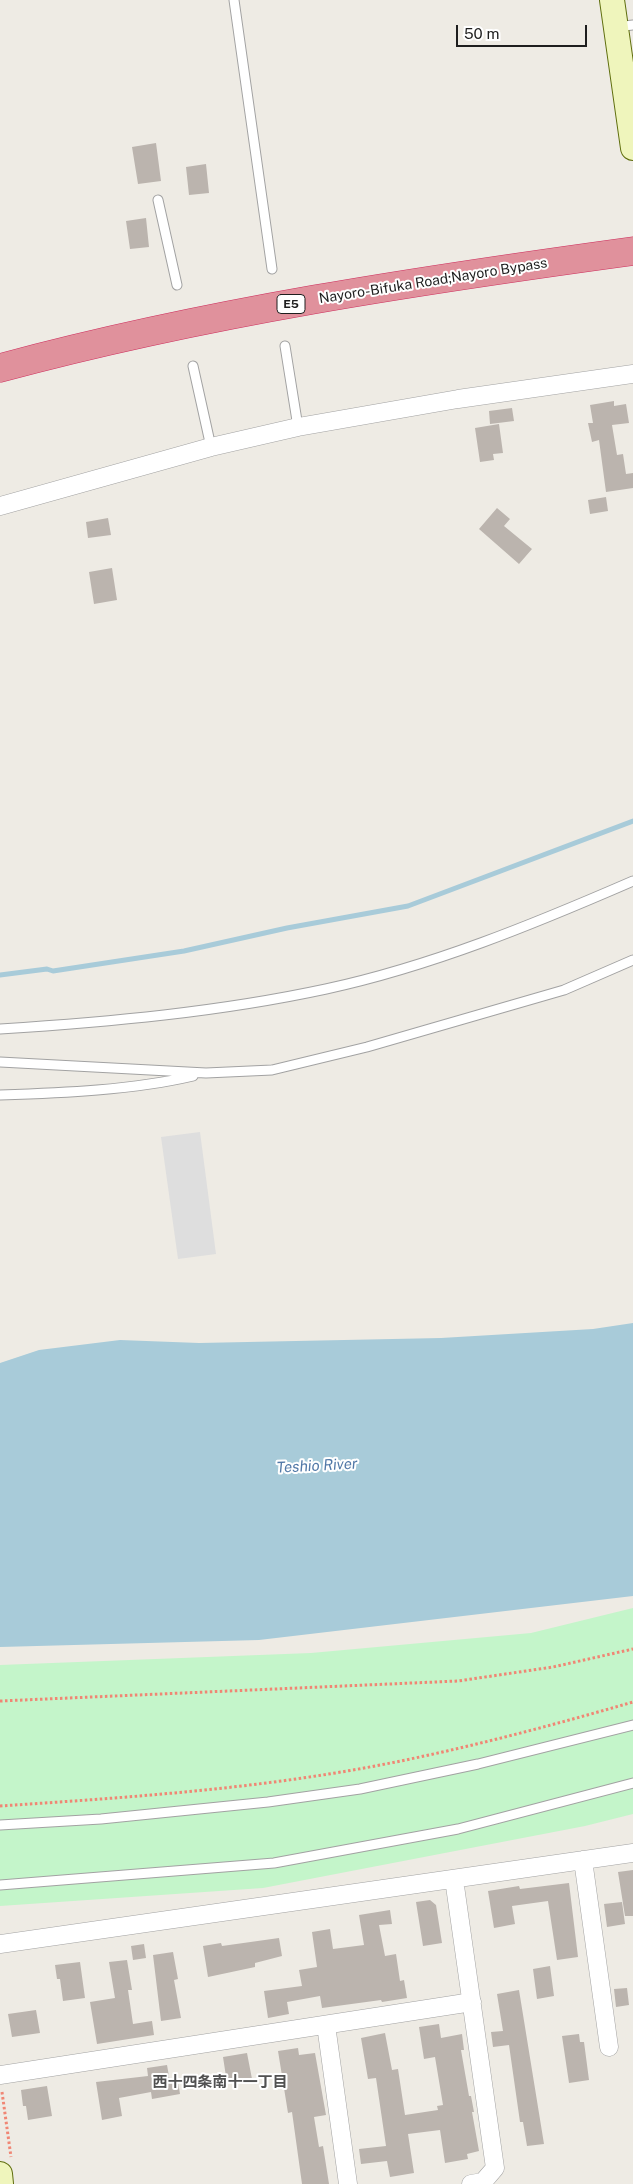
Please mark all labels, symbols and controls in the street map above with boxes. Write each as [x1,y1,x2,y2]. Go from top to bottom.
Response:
scale bar [458,15,589,47]
text: 50 m [464,25,499,42]
street label: Nayoro-Bifuka Road;Nayoro Bypass [318,255,548,307]
road number: E5 [277,294,305,314]
water label: Teshio River [276,1455,358,1477]
district label: 西十四条南十一丁目 [153,2073,287,2091]

